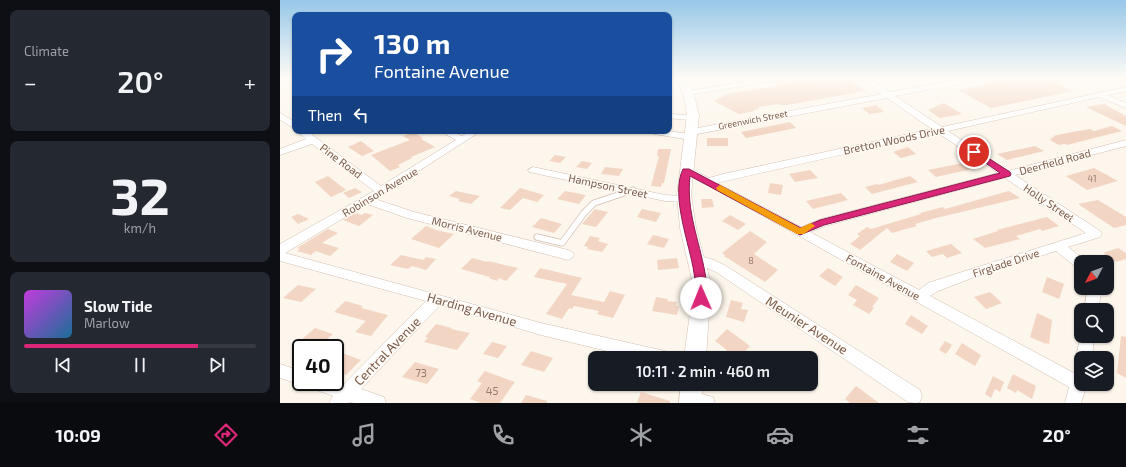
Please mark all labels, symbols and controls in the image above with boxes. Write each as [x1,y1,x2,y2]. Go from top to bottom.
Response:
text: 130 m [374,26,450,60]
icon: right [308,28,360,80]
text: Climate [24,43,69,59]
text: Fontaine Avenue [374,60,509,82]
text: 20° [117,63,164,99]
text: − [24,69,37,95]
text: + [244,69,256,95]
icon: left [350,104,372,126]
text: Then [308,106,342,124]
street label: Greenwich Street [717,107,789,132]
street label: Bretton Woods Drive [842,122,946,157]
pin [957,135,991,169]
street label: Pine Road [318,141,365,181]
icon: arrive [963,141,985,163]
street label: Deerfield Road [1018,146,1092,177]
text: 32 [110,163,170,225]
street label: Robinson Avenue [340,164,420,219]
street label: Hampson Street [567,171,649,200]
house number: 41 [1087,173,1097,184]
street label: Holly Street [1021,181,1077,224]
street label: Morris Avenue [431,213,504,244]
text: km/h [124,220,156,236]
street label: Firglade Drive [971,246,1041,279]
street label: Fontaine Avenue [844,251,923,302]
house number: 8 [748,255,754,266]
north arrow [1074,255,1114,295]
map controls [1074,255,1114,391]
position arrow [680,277,722,319]
street label: Harding Avenue [425,289,519,329]
street label: Meunier Avenue [763,293,851,357]
text: Slow Tide [84,297,152,315]
button: search [1074,303,1114,343]
street label: Central Avenue [350,313,424,389]
text: Marlow [84,315,130,331]
speed limit sign: 40 [292,339,344,391]
button: layers [1074,351,1114,391]
icon: previous [52,354,74,376]
icon: pause [129,354,151,376]
icon: next [206,354,228,376]
text: 10:11 · 2 min · 460 m [636,362,770,380]
house number: 73 [415,366,427,379]
house number: 45 [486,384,498,397]
icon: directions [212,421,240,449]
icon: music [350,421,378,449]
icon: phone [489,421,517,449]
icon: climate [627,421,655,449]
icon: car [766,421,794,449]
icon: filters [904,421,932,449]
text: 10:09 [55,424,101,446]
text: 20° [1043,424,1071,446]

